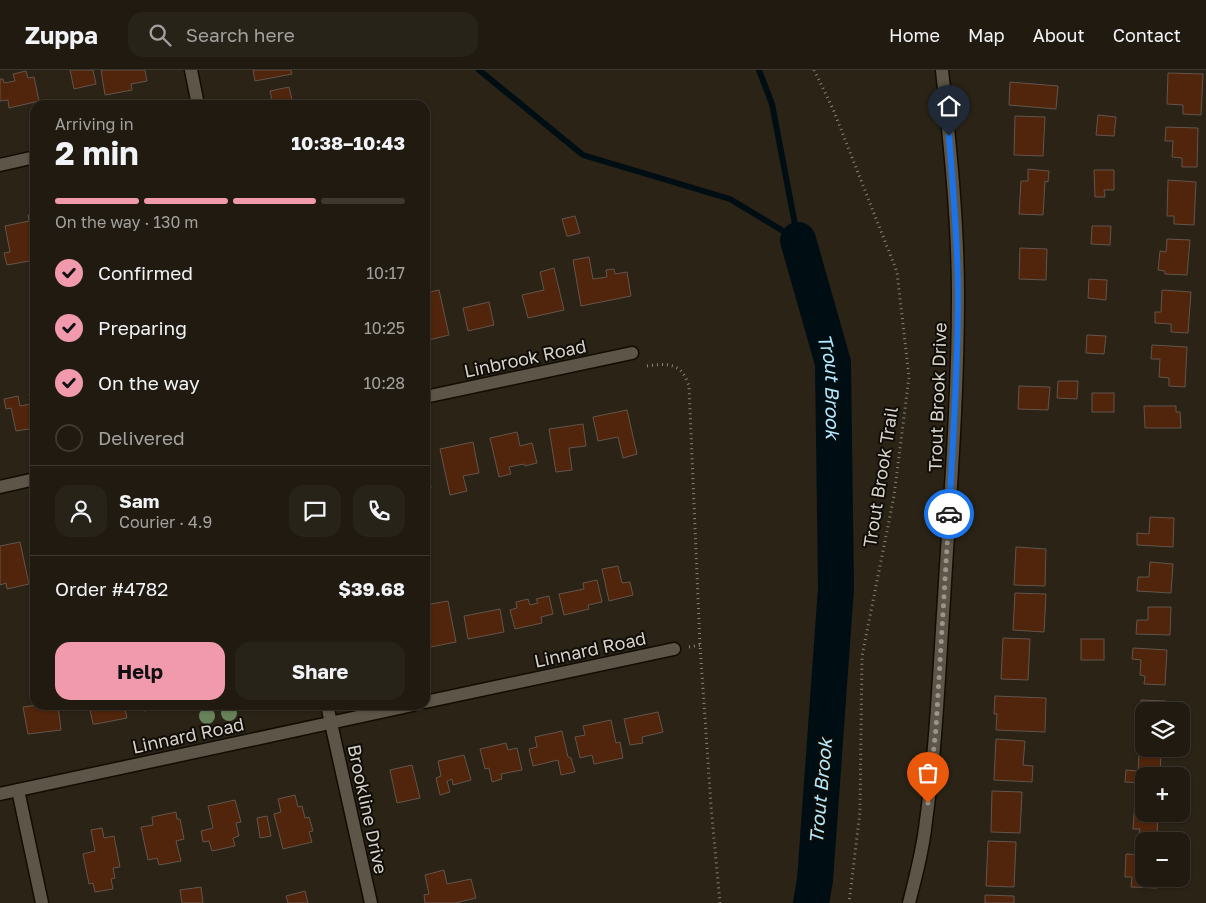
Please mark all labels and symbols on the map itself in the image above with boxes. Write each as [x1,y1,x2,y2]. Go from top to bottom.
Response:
pin [928,85,970,136]
street label: Trout Brook Drive [923,322,951,472]
water label: Trout Brook [814,331,846,442]
street label: Linbrook Road [462,334,588,382]
street label: Trout Brook Trail [858,405,902,549]
courier [924,489,974,539]
street label: Linnard Road [532,626,648,672]
street label: Linnard Road [130,712,246,758]
water label: Trout Brook [804,735,836,845]
street label: Brookline Drive [344,742,392,876]
pin [907,752,949,803]

